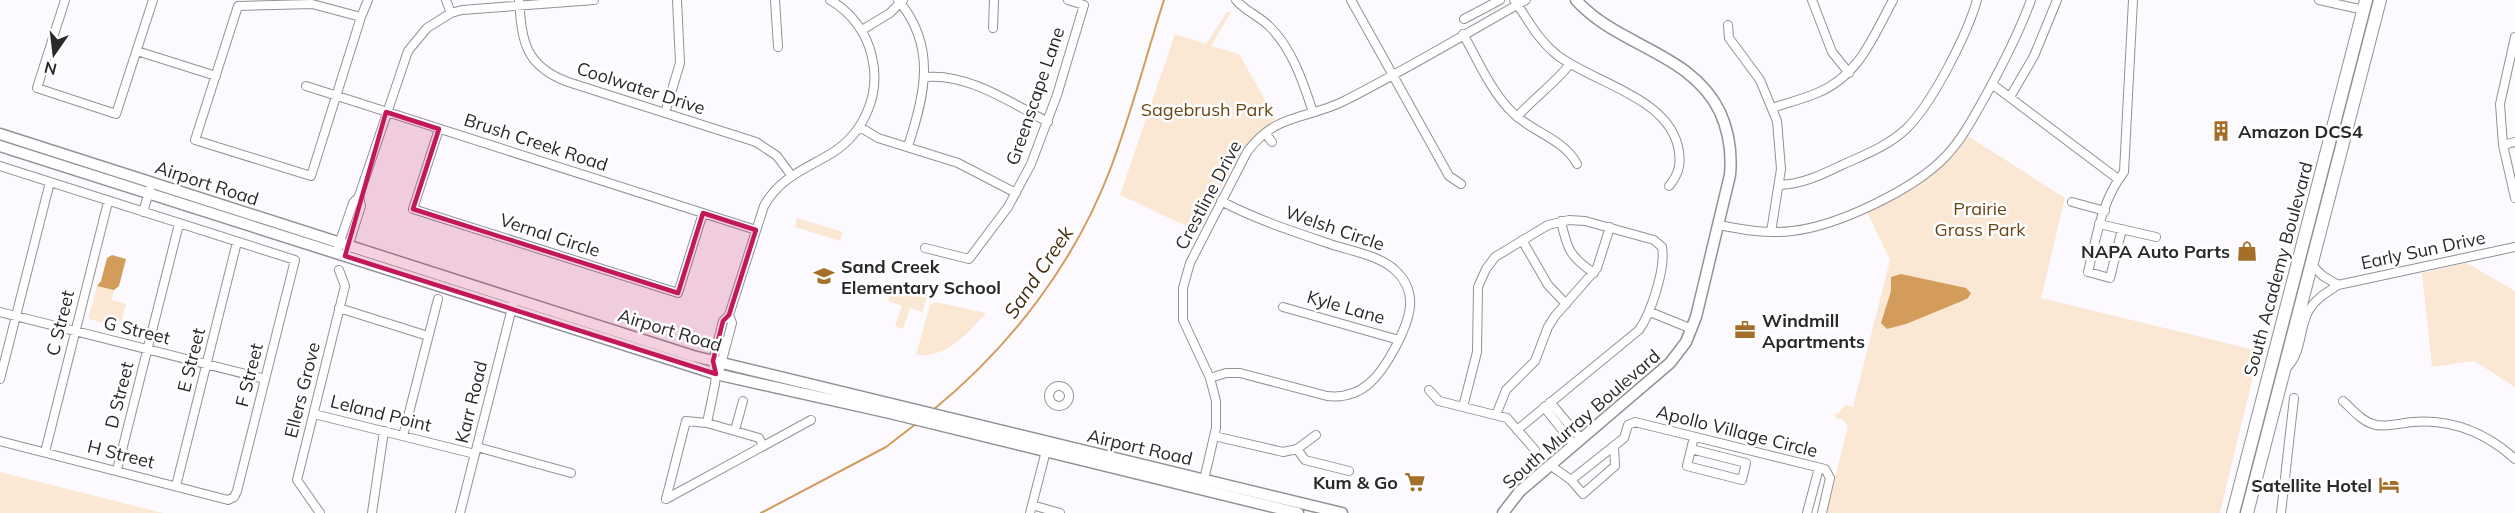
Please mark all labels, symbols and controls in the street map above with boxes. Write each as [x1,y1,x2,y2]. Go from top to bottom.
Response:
north arrow [24,24,84,84]
street label: Greenscape Lane [1001,24,1069,168]
street label: Coolwater Drive [574,56,708,120]
text: N [42,57,59,80]
park label: Sagebrush Park [1141,98,1274,121]
street label: Brush Creek Road [461,108,611,176]
building icon: Amazon DCS4 [2209,119,2233,143]
place label: Amazon DCS4 [2238,120,2363,143]
street label: Crestline Drive [1170,136,1246,254]
street label: Airport Road [152,155,262,211]
street label: South Academy Boulevard [2238,159,2318,379]
park label: Prairie Grass Park [1935,197,2026,241]
street label: Welsh Circle [1282,200,1388,256]
street label: Vernal Circle [497,208,603,262]
water label: Sand Creek [998,220,1078,323]
street label: Early Sun Drive [2359,226,2487,274]
shop icon: NAPA Auto Parts [2235,239,2259,263]
place label: NAPA Auto Parts [2081,240,2230,263]
place label: Sand Creek Elementary School [841,255,1001,299]
school or university icon: Sand Creek Elementary School [812,264,836,288]
street label: Kyle Lane [1304,285,1388,329]
street label: C Street [41,288,79,358]
street label: Airport Road [615,303,725,357]
place label: Windmill Apartments [1762,309,1865,353]
street label: G Street [101,311,173,349]
office icon: Windmill Apartments [1733,318,1757,342]
street label: E Street [172,326,210,394]
street label: Ellers Grove [279,340,325,440]
street label: F Street [230,341,268,409]
street label: South Murray Boulevard [1497,344,1665,494]
street label: Karr Road [450,358,492,446]
street label: D Street [100,359,138,431]
street label: Leland Point [328,389,434,437]
street label: Apollo Village Circle [1654,400,1820,462]
street label: Airport Road [1085,424,1195,470]
street label: H Street [85,435,157,473]
supermarket icon: Kum & Go [1403,470,1427,494]
place label: Kum & Go [1313,471,1398,494]
hotel icon: Satellite Hotel [2377,473,2401,497]
place label: Satellite Hotel [2251,474,2372,497]

